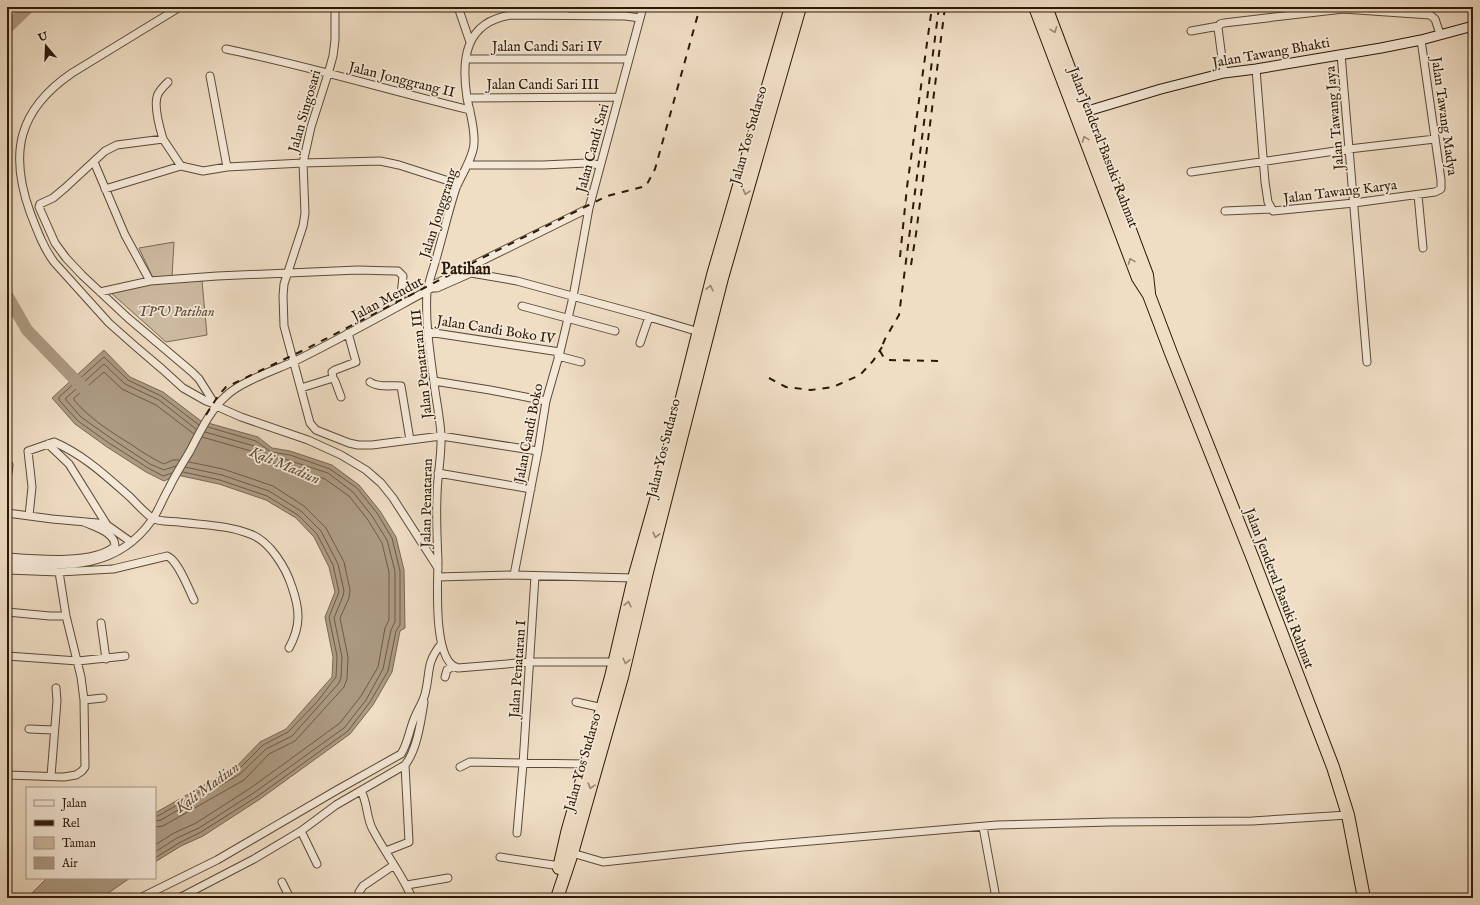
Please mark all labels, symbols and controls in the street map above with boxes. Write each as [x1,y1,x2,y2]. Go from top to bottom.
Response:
north arrow [26,26,66,66]
one-way arrow [1050,27,1058,34]
text: U [35,29,50,46]
street label: Jalan Tawang Bhakti [1209,34,1332,73]
street label: Jalan Candi Sari IV [490,38,603,56]
street label: Jalan Tawang Madya [1426,54,1461,178]
street label: Jalan Jonggrang II [345,58,457,102]
street label: Jalan Jenderal Basuki Rahmat [1063,63,1142,230]
street label: Jalan Tawang Jaya [1321,64,1349,173]
street label: Jalan Singosari [284,68,325,157]
street label: Jalan Candi Sari III [485,76,599,94]
street label: Jalan Yos Sudarso [726,84,772,188]
street label: Jalan Candi Sari [572,101,614,197]
one-way arrow [1081,136,1089,143]
street label: Jalan Jonggrang [415,166,462,262]
street label: Jalan Tawang Karya [1280,176,1399,208]
one-way arrow [742,189,751,196]
one-way arrow [1128,257,1136,264]
district label: Patihan [441,260,491,280]
street label: Jalan Mendut [347,272,426,326]
one-way arrow [705,285,713,291]
park label: TPU Patihan [137,303,215,321]
street label: Jalan Penataran III [407,308,437,422]
street label: Jalan Candi Boko IV [433,311,557,348]
street label: Jalan Candi Boko [510,381,548,487]
street label: Jalan Yos Sudarso [642,396,685,502]
water label: Kali Madiun [246,442,323,489]
street label: Jalan Penataran [417,458,437,550]
street label: Jalan Jenderal Basuki Rahmat [1239,504,1318,671]
one-way arrow [653,531,661,538]
one-way arrow [624,600,632,607]
street label: Jalan Penataran I [505,619,530,721]
one-way arrow [622,658,630,664]
street label: Jalan Yos Sudarso [560,711,606,815]
water label: Kali Madiun [171,758,243,818]
one-way arrow [587,783,595,789]
legend [26,787,156,879]
text: Jalan [60,796,87,812]
text: Rel [62,816,81,831]
text: Taman [62,836,96,851]
text: Air [61,856,78,871]

